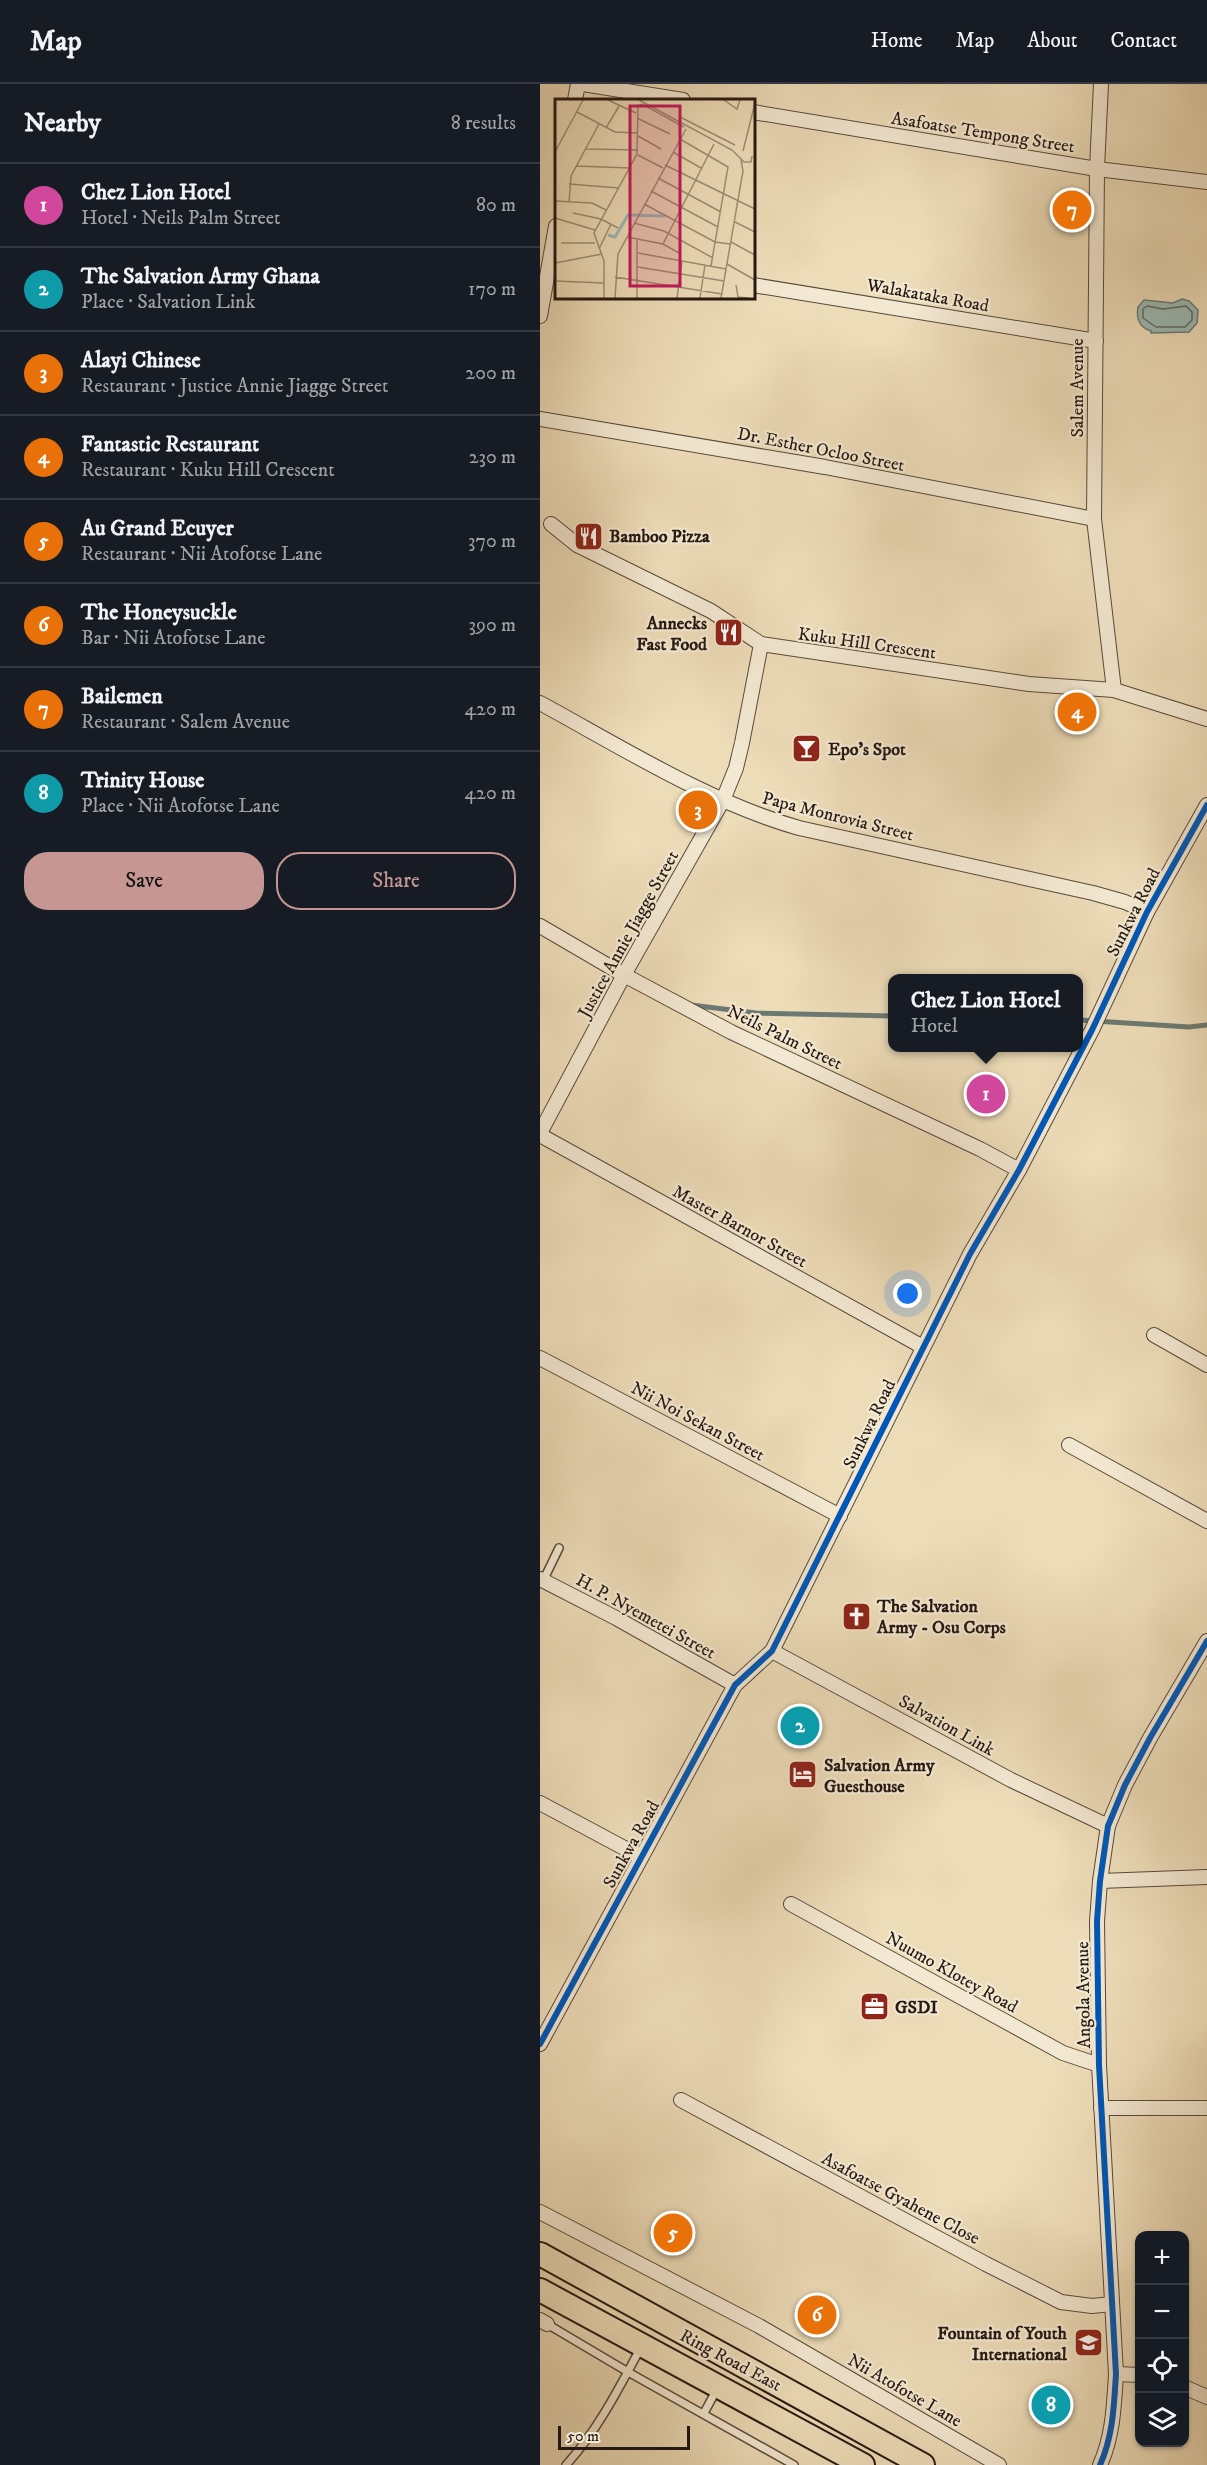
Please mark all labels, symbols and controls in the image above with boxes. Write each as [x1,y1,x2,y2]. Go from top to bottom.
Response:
text: Map [30,24,82,59]
text: Home [871,28,923,54]
text: Map [956,28,994,54]
text: About [1027,28,1078,54]
text: Contact [1111,28,1177,54]
inset map [555,99,754,298]
text: Nearby [24,107,101,140]
street label: Asafoatse Tempong Street [890,108,1076,158]
text: 8 results [451,111,516,136]
text: Chez Lion Hotel [81,179,231,206]
pin: 7 [1052,188,1092,232]
text: 1 [40,193,47,218]
text: 80 m [476,193,516,218]
text: Hotel · Neils Palm Street [81,206,280,231]
text: The Salvation Army Ghana [81,263,320,290]
street label: Walakataka Road [864,274,991,318]
text: 2 [39,277,48,302]
text: 170 m [468,277,516,302]
text: Place · Salvation Link [81,290,255,315]
street label: Salem Avenue [1067,338,1089,438]
text: Alayi Chinese [81,347,201,374]
text: 3 [40,361,47,386]
text: 200 m [465,361,516,386]
text: Restaurant · Justice Annie Jiagge Street [81,374,388,399]
street label: Dr. Esther Ocloo Street [735,423,906,477]
text: Fantastic Restaurant [81,431,259,458]
text: 4 [38,445,49,470]
text: 230 m [469,445,516,470]
text: Restaurant · Kuku Hill Crescent [81,458,335,483]
text: Au Grand Ecuyer [81,515,234,542]
restaurant icon: Bamboo Pizza [572,520,604,552]
place label: Bamboo Pizza [609,526,710,548]
text: 5 [39,529,48,554]
text: 370 m [468,529,516,554]
text: Restaurant · Nii Atofotse Lane [81,542,322,567]
text: The Honeysuckle [81,599,237,626]
text: 6 [38,613,49,638]
text: 390 m [468,613,516,638]
place label: Annecks Fast Food [636,613,708,656]
restaurant icon: Annecks Fast Food [712,617,744,649]
street label: Kuku Hill Crescent [796,623,938,665]
text: Bar · Nii Atofotse Lane [81,626,266,651]
text: Bailemen [81,683,163,710]
pin: 4 [1058,690,1096,734]
text: 7 [38,697,49,722]
text: 420 m [465,697,516,722]
text: Restaurant · Salem Avenue [81,710,290,735]
bar icon: Epo's Spot [791,733,823,765]
place label: Epo's Spot [828,739,906,761]
text: Trinity House [81,767,204,794]
text: 8 [38,781,49,806]
text: 420 m [465,781,516,806]
pin: 3 [678,788,718,832]
street label: Papa Monrovia Street [760,788,916,846]
text: Place · Nii Atofotse Lane [81,794,280,819]
street label: Justice Annie Jiagge Street [573,847,684,1024]
button: Save [24,852,264,910]
button: Share [276,852,516,910]
street label: Sunkwa Road [1102,864,1166,961]
popup [888,974,1083,1052]
text: Chez Lion Hotel [911,987,1060,1014]
street label: Neils Palm Street [723,1001,846,1075]
text: Hotel [911,1014,958,1039]
pin: 1 [966,1072,1006,1116]
street label: Master Barnor Street [668,1181,811,1273]
your location [893,1279,922,1308]
street label: Sunkwa Road [839,1376,901,1473]
street label: Nii Noi Sekan Street [627,1377,768,1467]
street label: H. P. Nyemetei Street [572,1569,719,1665]
place label: The Salvation Army - Osu Corps [876,1596,1006,1639]
church icon: The Salvation Army - Osu Corps [840,1600,872,1632]
street label: Salvation Link [895,1690,998,1761]
pin: 2 [780,1704,820,1748]
place label: Salvation Army Guesthouse [824,1755,935,1798]
hotel icon: Salvation Army Guesthouse [787,1759,819,1791]
street label: Sunkwa Road [599,1797,665,1892]
street label: Nuumo Klotey Road [882,1927,1021,2018]
street label: Angola Avenue [1072,1941,1096,2049]
office icon: GSDI [858,1991,890,2023]
place label: GSDI [895,1997,938,2019]
street label: Asafoatse Gyahene Close [818,2148,983,2250]
pin: 5 [654,2210,692,2256]
map controls [1135,2231,1189,2447]
button: + [1135,2231,1189,2285]
button: − [1135,2285,1189,2339]
pin: 6 [798,2292,836,2338]
place label: Fountain of Youth International [937,2323,1068,2366]
street label: Ring Road East [676,2325,785,2397]
school or university icon: Fountain of Youth International [1072,2327,1104,2359]
button: locate [1135,2339,1189,2393]
street label: Nii Atofotse Lane [843,2349,966,2432]
pin: 8 [1032,2382,1070,2428]
button: layers [1135,2393,1189,2447]
scale bar [558,2423,690,2450]
text: 50 m [567,2426,599,2446]

